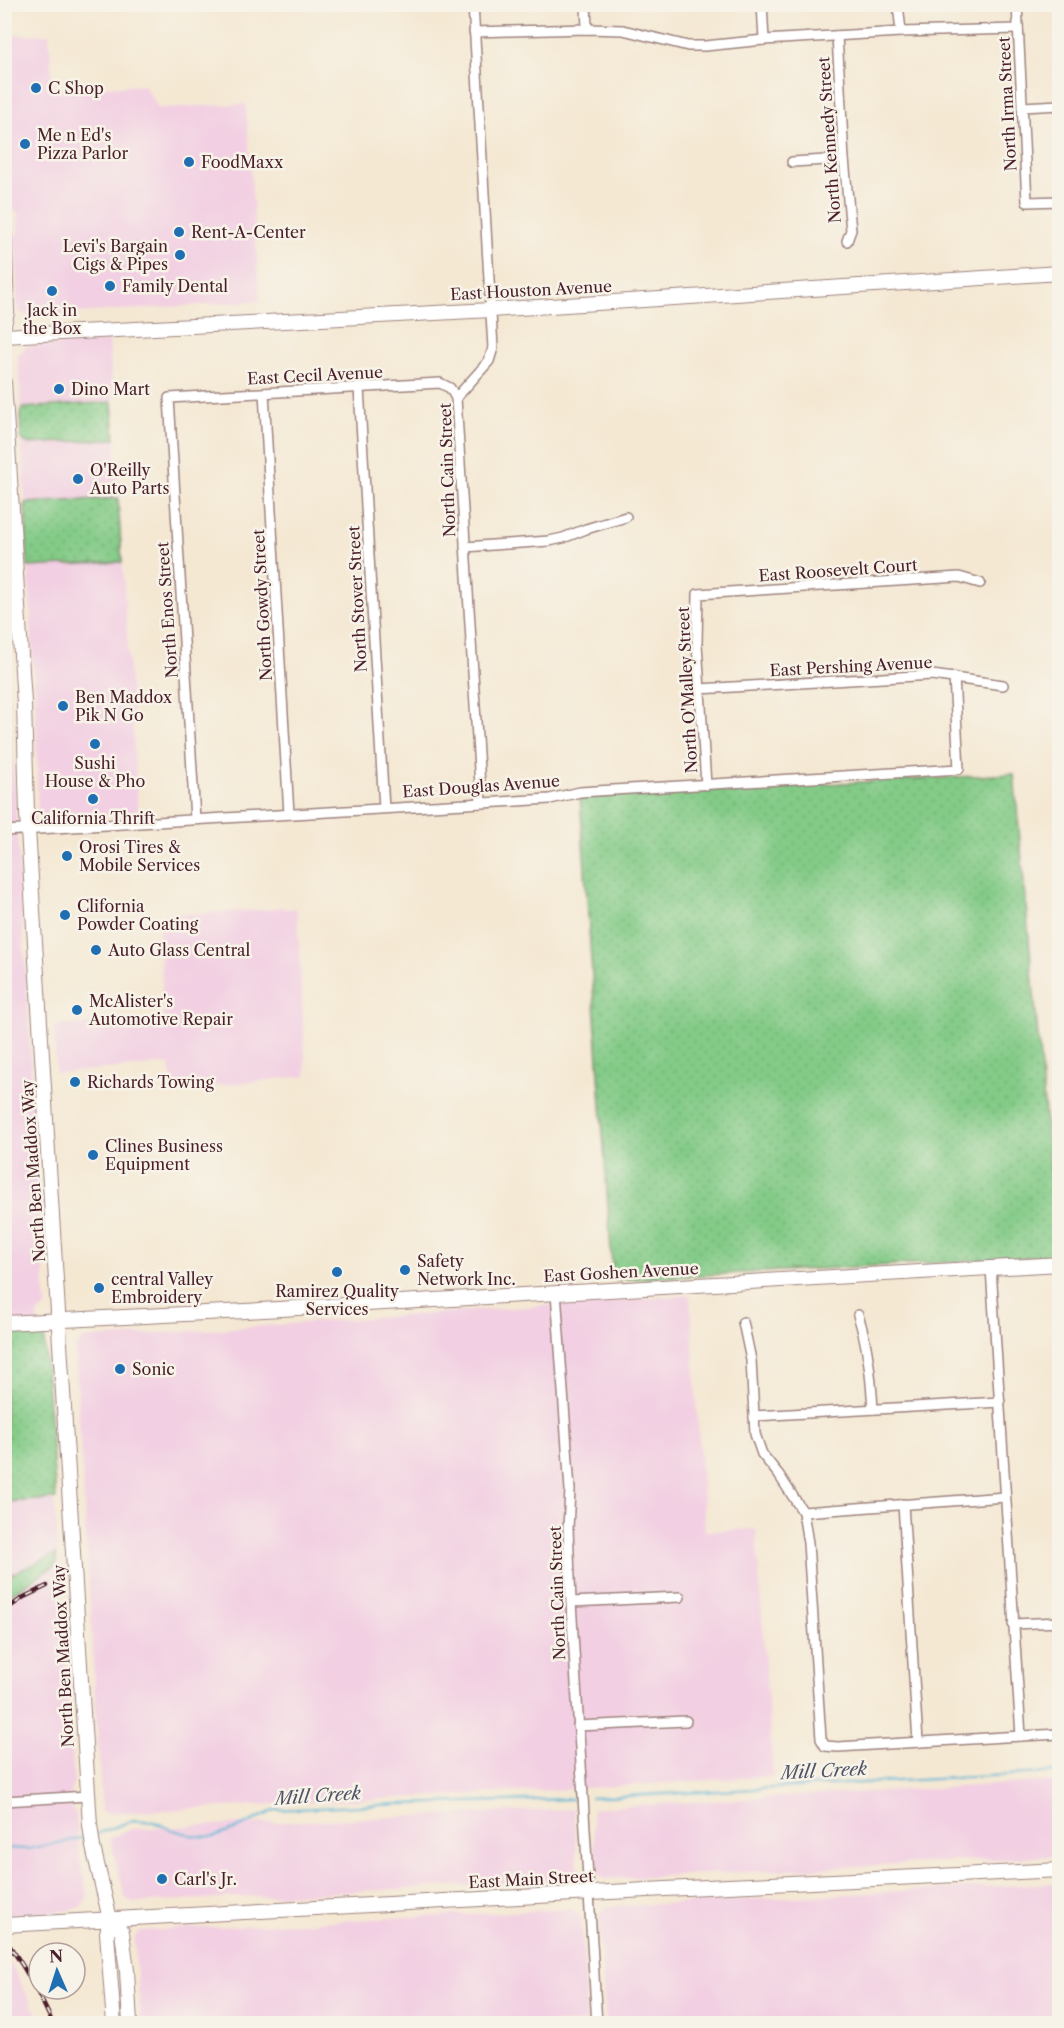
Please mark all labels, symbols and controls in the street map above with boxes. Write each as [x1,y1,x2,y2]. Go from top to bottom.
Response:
street label: North Irma Street [993,36,1021,172]
street label: North Kennedy Street [813,56,845,224]
place label: C Shop [48,78,104,98]
marker: C Shop [29,81,43,95]
place label: Me n Ed's Pizza Parlor [37,125,129,163]
marker: Me n Ed's Pizza Parlor [18,137,32,151]
place label: FoodMaxx [201,152,284,172]
marker: FoodMaxx [182,155,196,169]
place label: Rent-A-Center [191,222,306,242]
marker: Rent-A-Center [172,225,186,239]
place label: Levi's Bargain Cigs & Pipes [63,236,168,274]
marker: Levi's Bargain Cigs & Pipes [173,248,187,262]
place label: Family Dental [122,276,228,296]
street label: East Houston Avenue [450,276,612,304]
marker: Family Dental [103,279,117,293]
marker: Jack in the Box [45,284,59,298]
place label: Jack in the Box [23,300,82,338]
street label: East Cecil Avenue [247,361,384,389]
place label: Dino Mart [71,379,150,399]
marker: Dino Mart [52,382,66,396]
street label: North Cain Street [435,402,459,538]
place label: O'Reilly Auto Parts [89,460,169,498]
marker: O'Reilly Auto Parts [71,472,85,486]
street label: North Stover Street [343,525,371,673]
street label: North Gowdy Street [248,528,276,681]
street label: North Enos Street [152,541,182,679]
street label: East Roosevelt Court [758,554,919,586]
street label: North O'Malley Street [673,606,701,774]
street label: East Pershing Avenue [769,652,933,680]
place label: Ben Maddox Pik N Go [75,687,173,725]
marker: Ben Maddox Pik N Go [56,699,70,713]
marker: Sushi House & Pho [88,737,102,751]
place label: Sushi House & Pho [45,753,146,791]
street label: East Douglas Avenue [402,771,561,801]
marker: California Thrift [86,792,100,806]
place label: California Thrift [31,808,155,828]
place label: Orosi Tires & Mobile Services [79,837,200,875]
marker: Orosi Tires & Mobile Services [60,849,74,863]
place label: Clifornia Powder Coating [77,896,199,934]
marker: Clifornia Powder Coating [58,908,72,922]
place label: Auto Glass Central [107,940,251,960]
marker: Auto Glass Central [89,943,103,957]
place label: McAlister's Automotive Repair [88,991,233,1029]
marker: McAlister's Automotive Repair [70,1003,84,1017]
place label: Richards Towing [87,1072,214,1092]
marker: Richards Towing [68,1075,82,1089]
street label: North Ben Maddox Way [17,1078,49,1263]
place label: Clines Business Equipment [105,1136,223,1174]
marker: Clines Business Equipment [86,1148,100,1162]
place label: Safety Network Inc. [417,1251,516,1289]
street label: East Goshen Avenue [543,1258,699,1286]
marker: Safety Network Inc. [398,1263,412,1277]
marker: Ramirez Quality Services [330,1265,344,1279]
place label: central Valley Embroidery [111,1269,214,1307]
marker: central Valley Embroidery [92,1281,106,1295]
place label: Ramirez Quality Services [275,1281,400,1319]
place label: Sonic [132,1359,175,1379]
marker: Sonic [113,1362,127,1376]
street label: North Cain Street [545,1525,569,1661]
street label: North Ben Maddox Way [48,1563,78,1748]
water label: Mill Creek [778,1758,868,1784]
water label: Mill Creek [272,1782,362,1810]
street label: East Main Street [468,1866,594,1892]
place label: Carl's Jr. [174,1869,237,1889]
marker: Carl's Jr. [155,1872,169,1886]
north arrow [27,1941,87,2001]
text: N [49,1946,64,1966]

